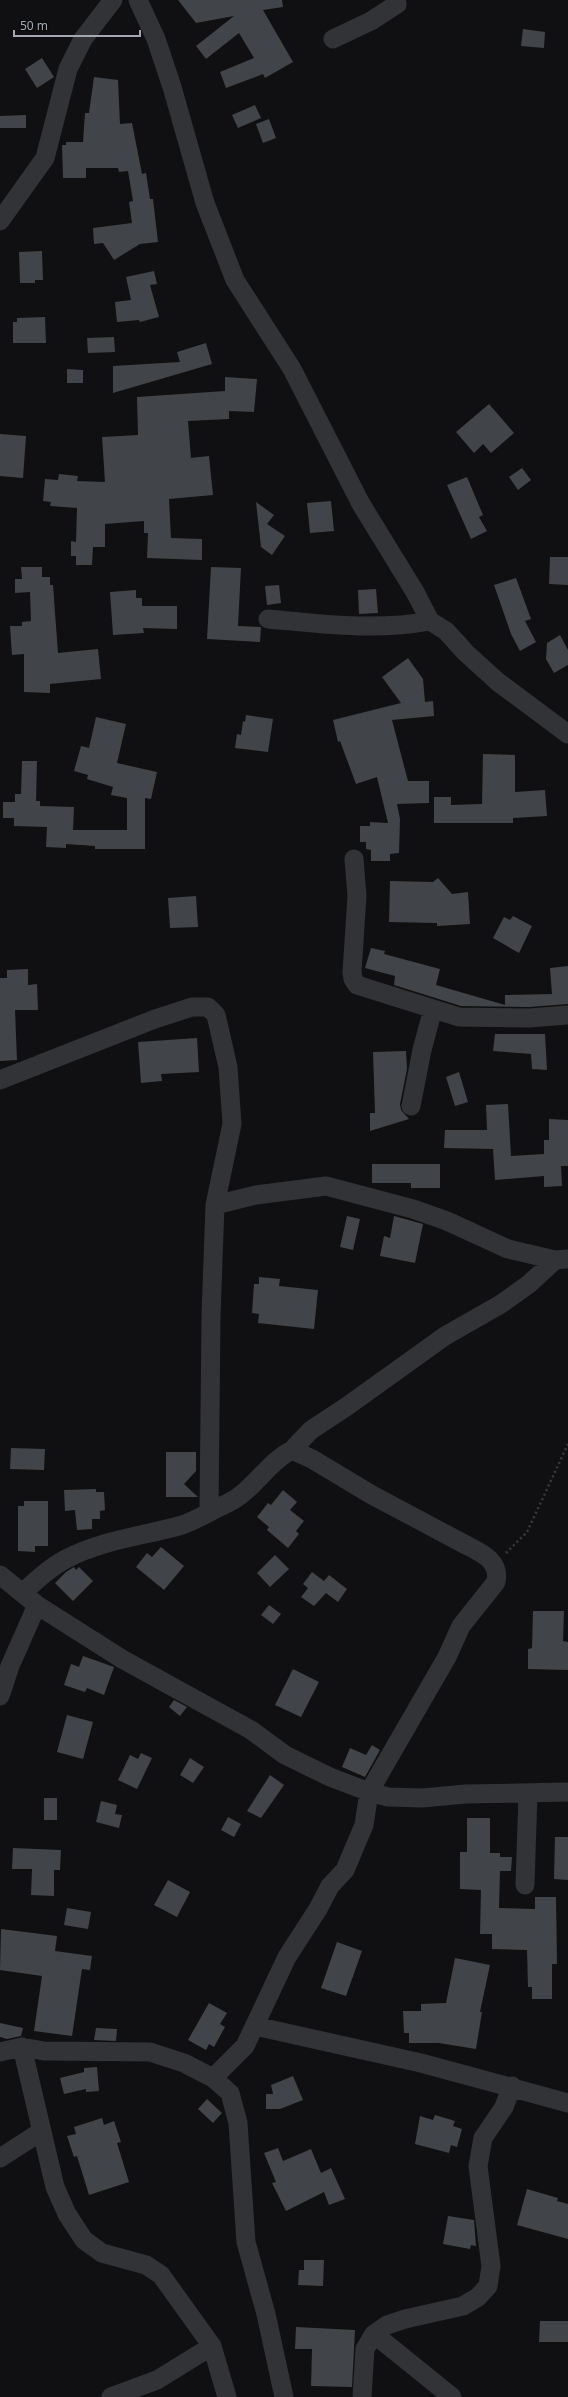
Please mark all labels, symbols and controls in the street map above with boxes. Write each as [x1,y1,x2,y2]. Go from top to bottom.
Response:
scale bar [14,12,140,38]
text: 50 m [20,17,48,34]

